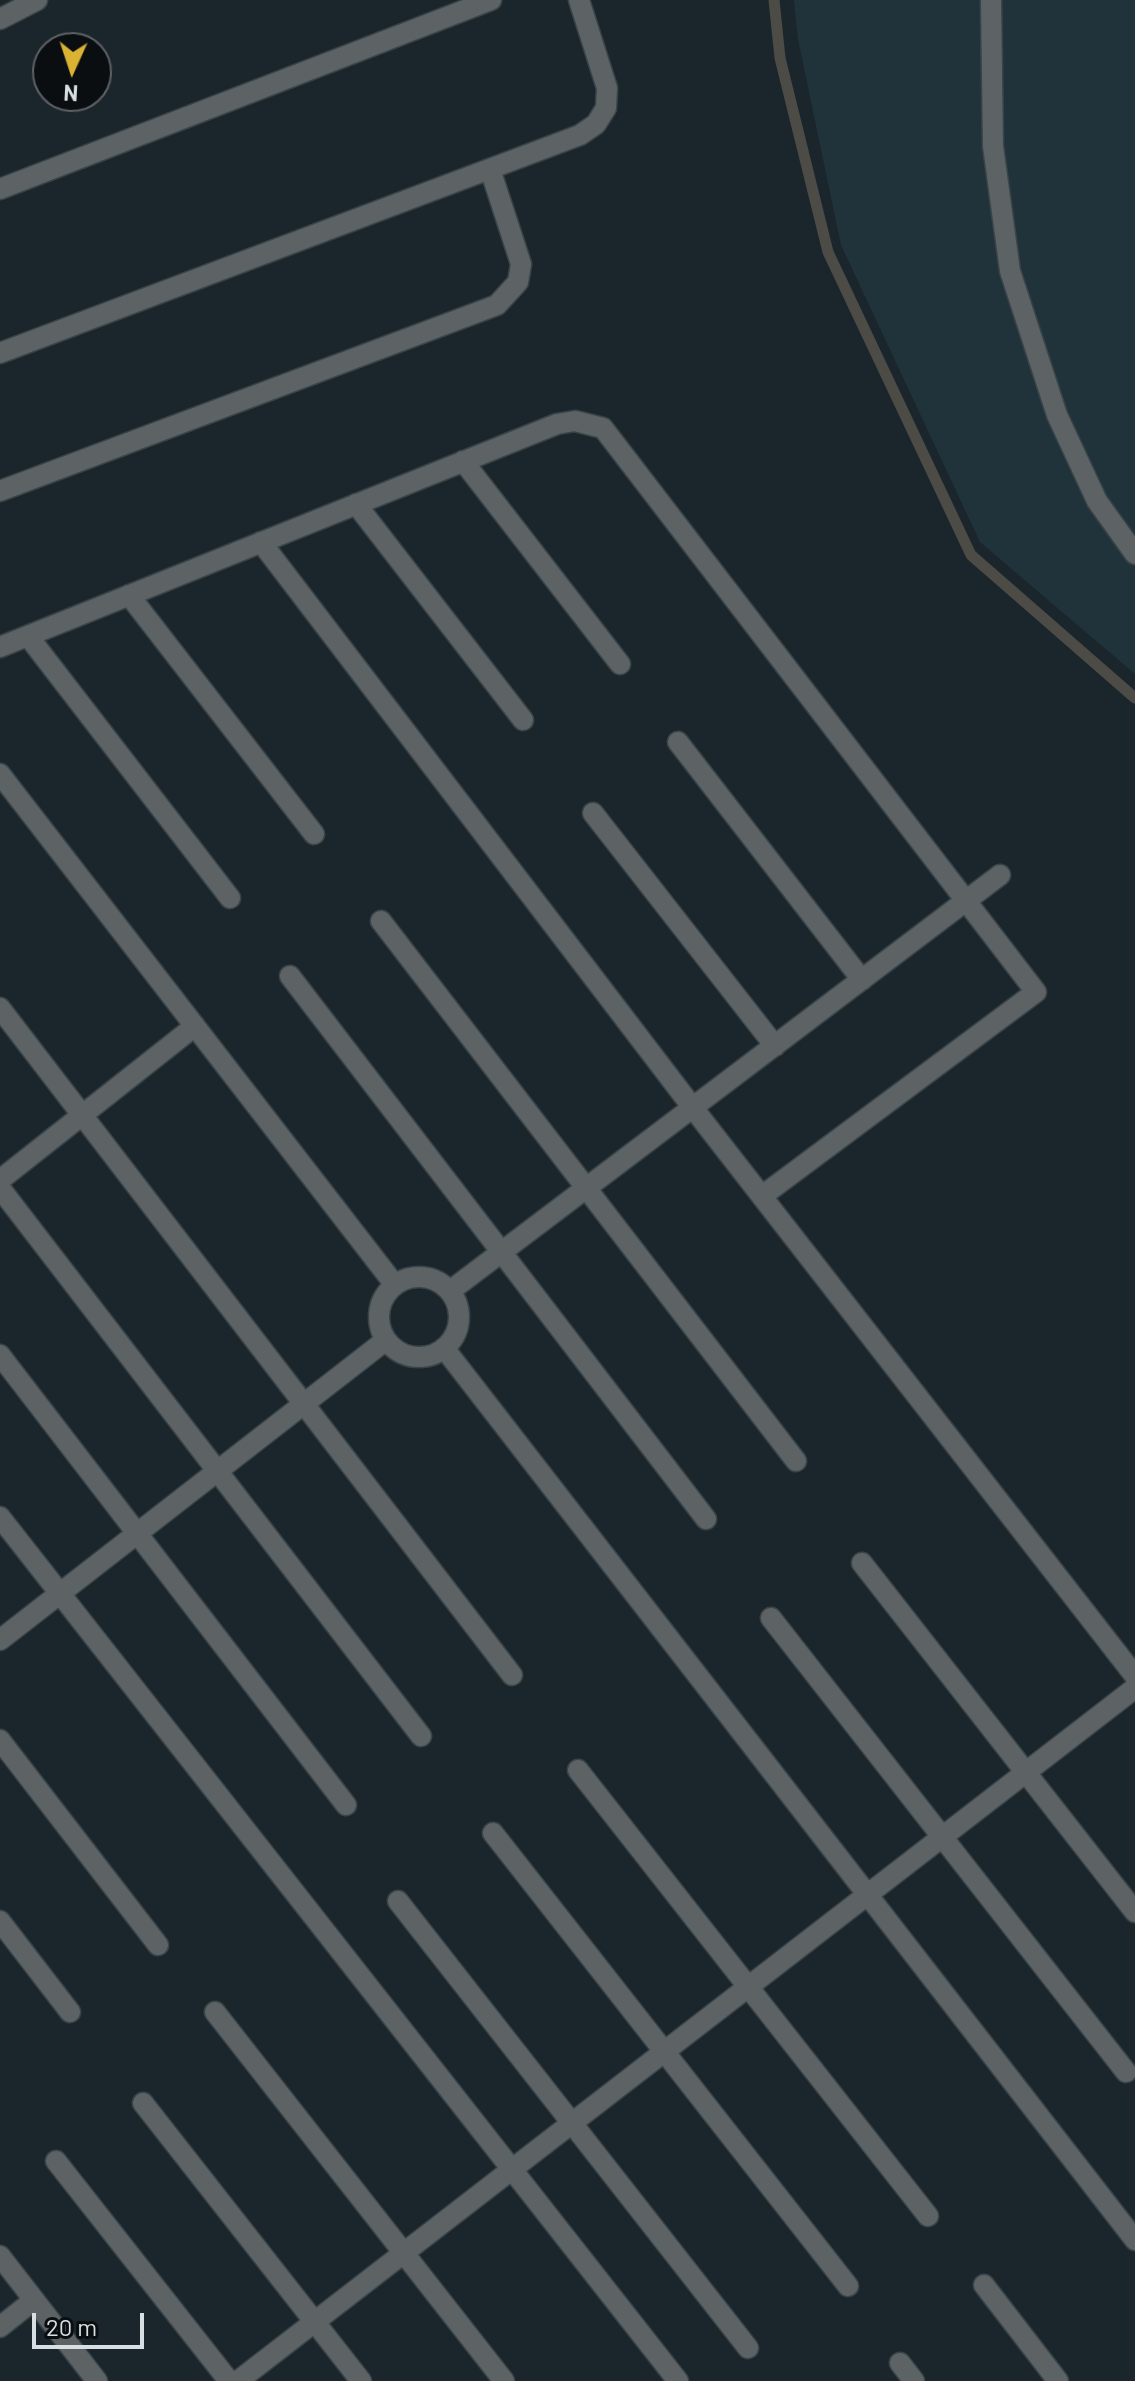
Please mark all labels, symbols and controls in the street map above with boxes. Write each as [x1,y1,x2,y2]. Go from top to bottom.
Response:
north arrow [32,32,112,112]
text: N [63,81,79,107]
scale bar [36,2297,148,2347]
text: 20 m [46,2312,97,2341]

